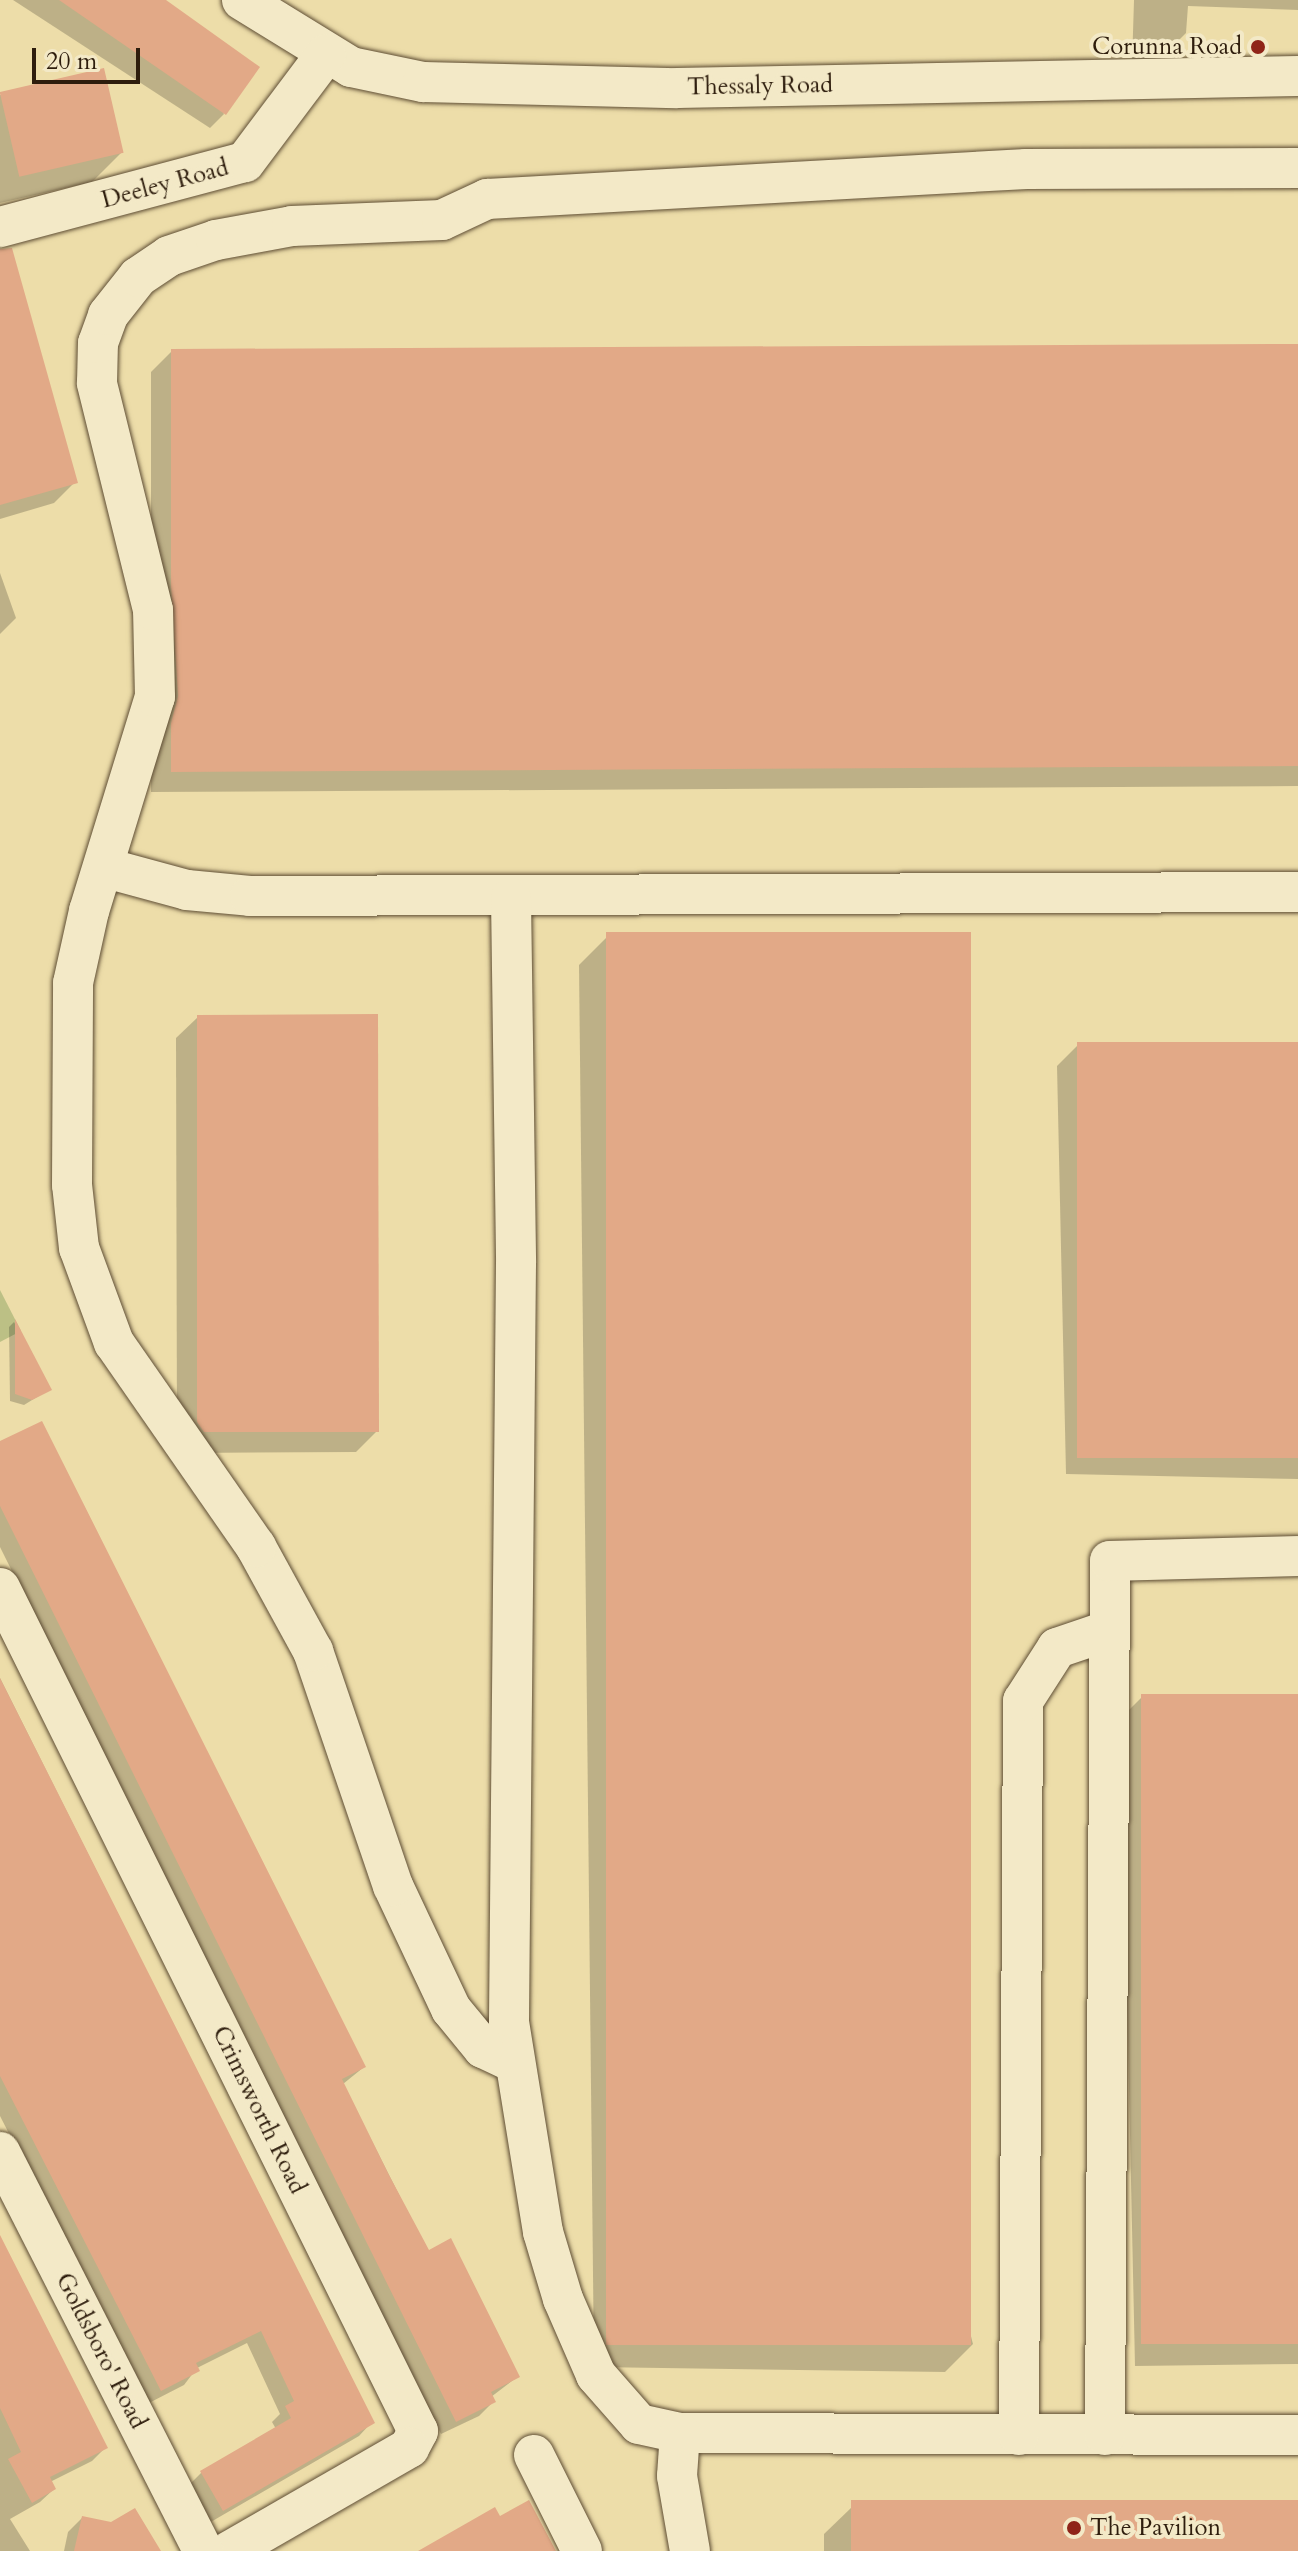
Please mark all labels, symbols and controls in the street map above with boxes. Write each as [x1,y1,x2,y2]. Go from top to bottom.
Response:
scale bar [36,32,144,82]
place label: Corunna Road [1092,33,1242,61]
marker: Corunna Road [1249,38,1267,56]
text: 20 m [46,45,97,78]
street label: Thessaly Road [687,70,833,102]
street label: Deeley Road [98,153,232,215]
street label: Crimsworth Road [206,2021,312,2199]
street label: Goldsboro' Road [49,2268,153,2434]
place label: The Pavilion [1090,2514,1221,2542]
marker: The Pavilion [1065,2519,1083,2537]

